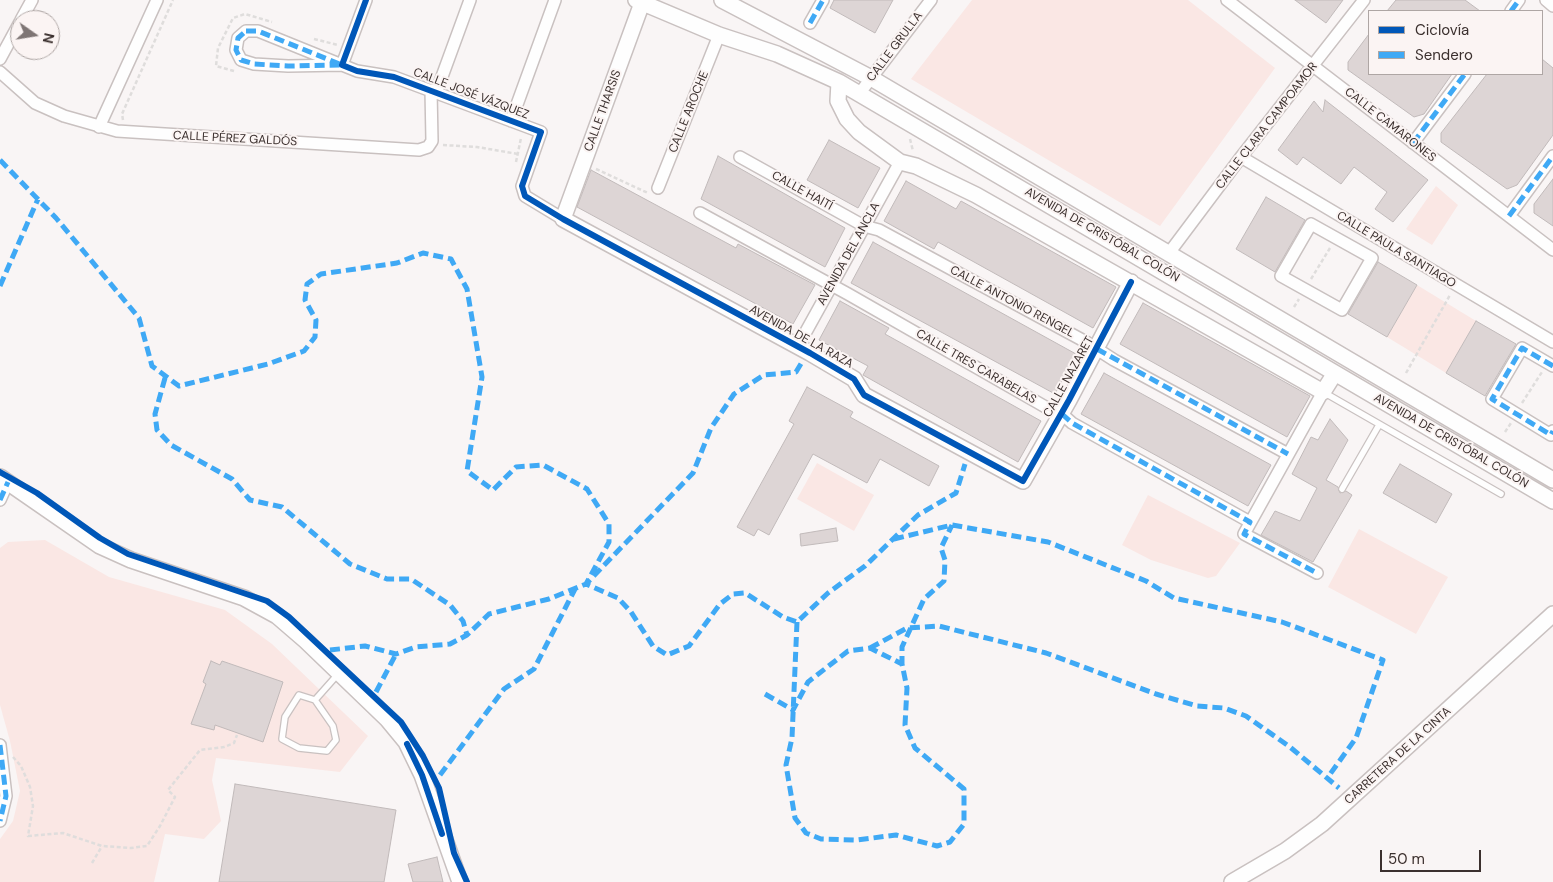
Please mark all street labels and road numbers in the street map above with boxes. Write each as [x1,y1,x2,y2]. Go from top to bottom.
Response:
street label: CALLE GRULLA [864,9,926,85]
street label: CALLE CLARA CAMPOAMOR [1213,60,1321,192]
street label: CALLE JOSÉ VÁZQUEZ [411,65,531,123]
street label: CALLE THARSIS [582,68,624,154]
street label: CALLE AROCHE [666,69,712,155]
street label: CALLE CAMARONES [1341,85,1439,165]
street label: CALLE PÉREZ GALDÓS [173,129,297,149]
street label: CALLE HAITÍ [769,168,835,214]
street label: AVENIDA DE CRISTÓBAL COLÓN [1022,185,1182,285]
street label: AVENIDA DEL ANCLA [815,200,883,308]
street label: CALLE PAULA SANTIAGO [1334,209,1458,291]
street label: CALLE ANTONIO RENGEL [947,263,1077,341]
street label: AVENIDA DE LA RAZA [746,302,856,372]
street label: CALLE TRES CARABELAS [913,327,1039,407]
street label: CALLE NAZARET [1041,334,1097,420]
street label: AVENIDA DE CRISTÓBAL COLÓN [1371,391,1531,491]
street label: CARRETERA DE LA CINTA [1342,704,1454,808]

